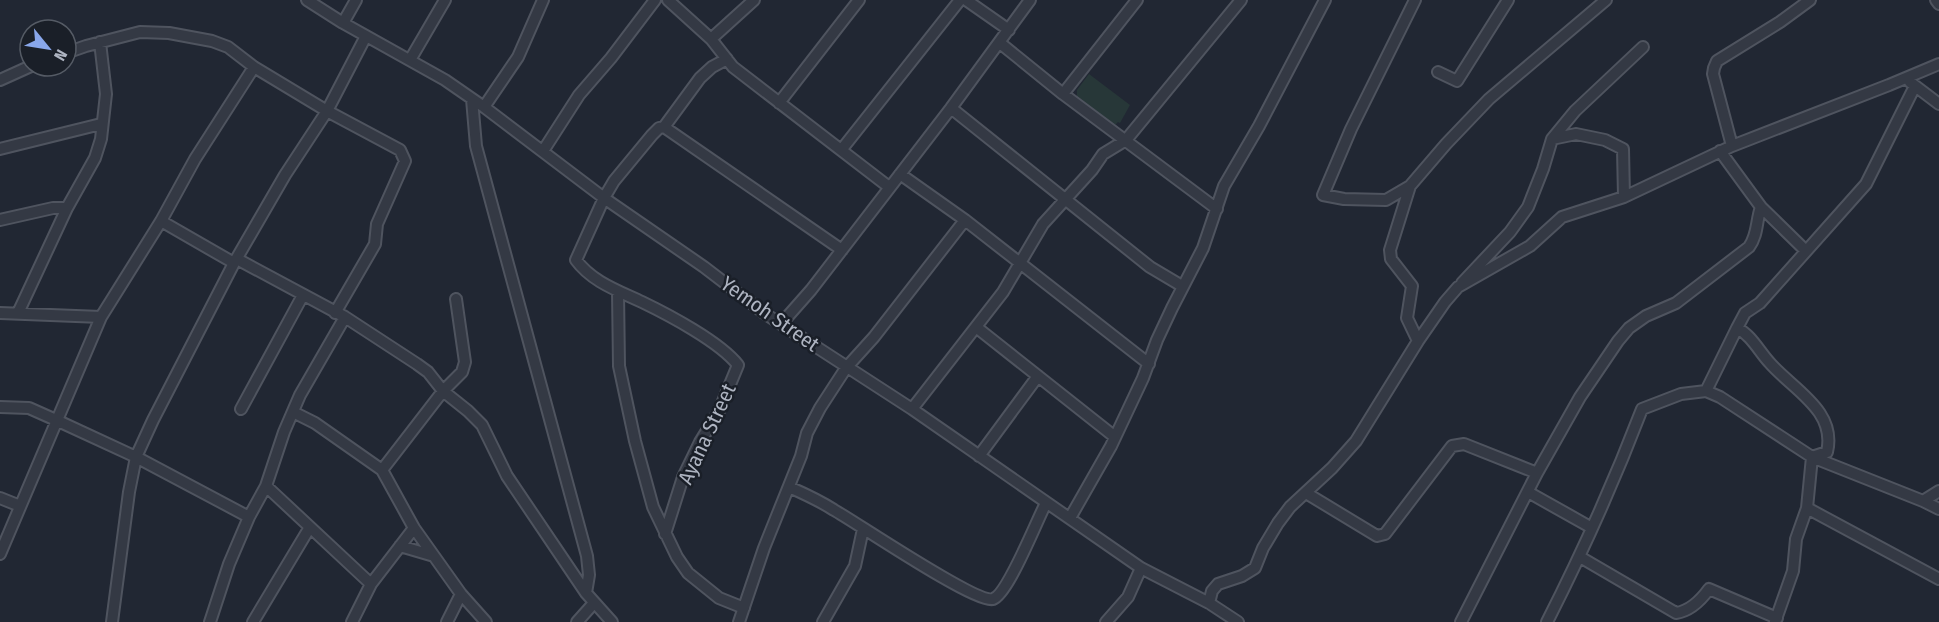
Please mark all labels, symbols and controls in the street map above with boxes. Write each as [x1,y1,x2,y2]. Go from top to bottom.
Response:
north arrow [18,18,78,78]
text: N [50,46,71,64]
street label: Yemoh Street [716,271,824,358]
street label: Ayana Street [672,379,742,489]

